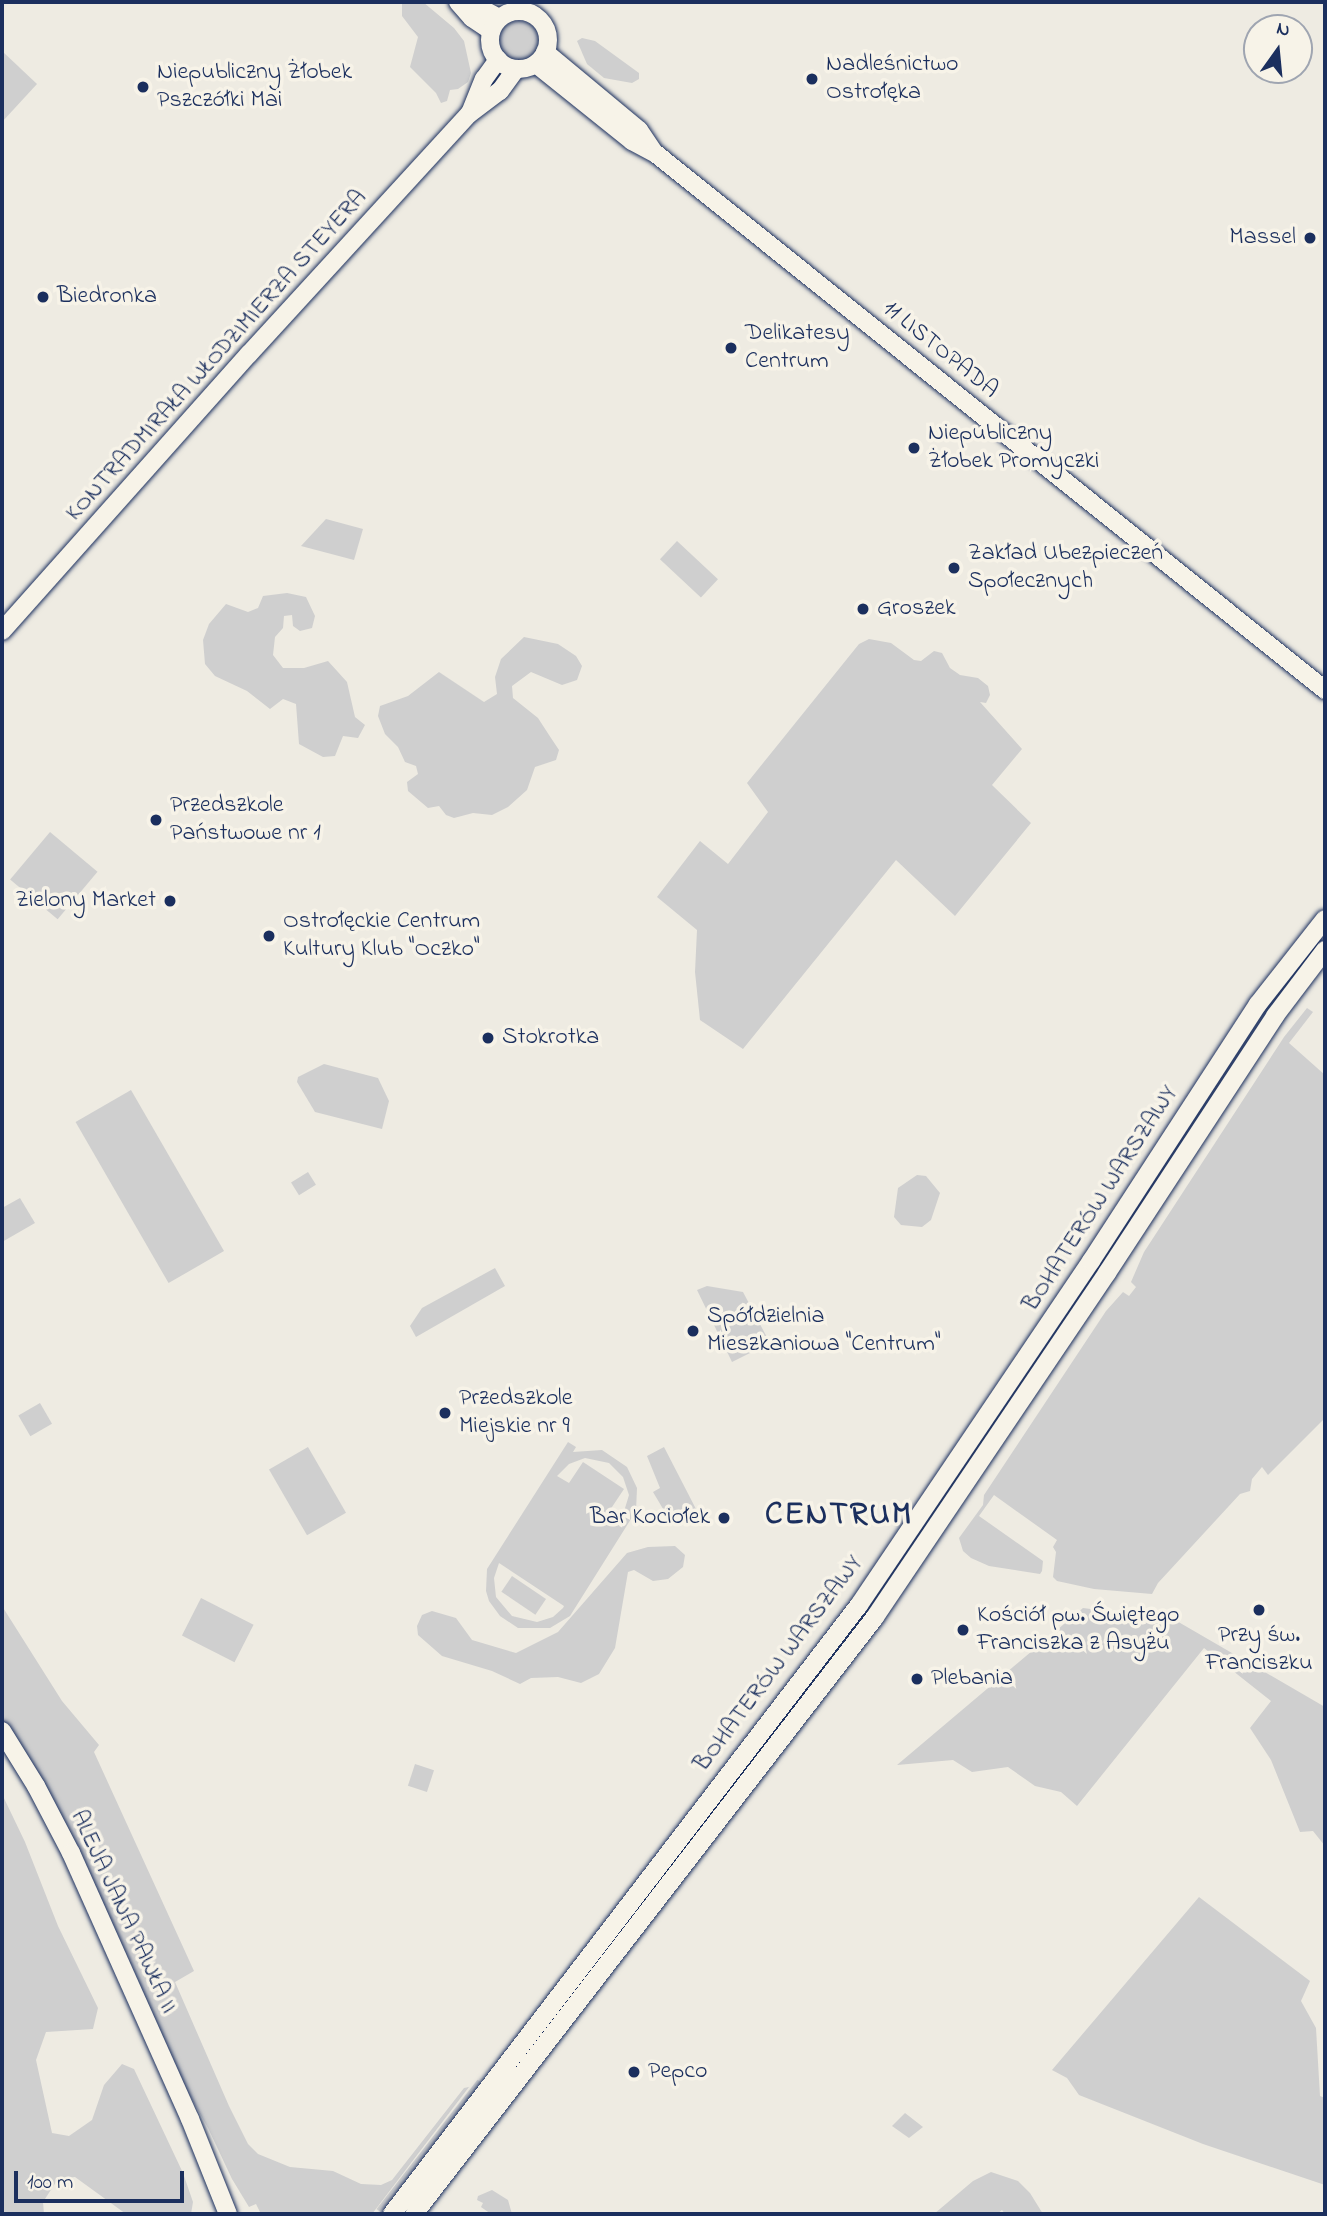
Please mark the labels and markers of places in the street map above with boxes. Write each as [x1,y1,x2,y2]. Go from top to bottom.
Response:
place label: Nadleśnictwo Ostrołęka [826,51,959,107]
place label: Niepubliczny Żłobek Pszczółki Mai [157,59,352,115]
marker: Nadleśnictwo Ostrołęka [804,71,820,87]
marker: Niepubliczny Żłobek Pszczółki Mai [135,79,151,95]
place label: Massel [1229,224,1296,252]
marker: Massel [1302,230,1318,246]
place label: Biedronka [57,283,157,311]
marker: Biedronka [35,289,51,305]
place label: Delikatesy Centrum [745,320,850,376]
marker: Delikatesy Centrum [723,340,739,356]
place label: Niepubliczny Żłobek Promyczki [928,420,1099,476]
marker: Niepubliczny Żłobek Promyczki [906,440,922,456]
place label: Zakład Ubezpieczeń Społecznych [968,540,1163,596]
marker: Zakład Ubezpieczeń Społecznych [946,560,962,576]
place label: Groszek [877,595,956,623]
marker: Groszek [855,601,871,617]
place label: Przedszkole Państwowe nr 1 [170,792,321,848]
marker: Przedszkole Państwowe nr 1 [148,812,164,828]
place label: Zielony Market [15,887,156,915]
marker: Zielony Market [162,893,178,909]
place label: Ostrołęckie Centrum Kultury Klub "Oczko" [283,908,480,964]
marker: Ostrołęckie Centrum Kultury Klub "Oczko" [261,928,277,944]
place label: Stokrotka [502,1024,599,1052]
marker: Stokrotka [480,1030,496,1046]
place label: Spółdzielnia Mieszkaniowa "Centrum" [707,1303,941,1359]
marker: Spółdzielnia Mieszkaniowa "Centrum" [685,1323,701,1339]
place label: Przedszkole Miejskie nr 9 [459,1385,573,1441]
marker: Przedszkole Miejskie nr 9 [437,1405,453,1421]
place label: Bar Kociołek [590,1504,710,1532]
marker: Bar Kociołek [716,1510,732,1526]
place label: Kościół pw. Świętego Franciszka z Asyżu [977,1602,1180,1658]
marker: Przy św. Franciszku [1251,1602,1267,1618]
marker: Kościół pw. Świętego Franciszka z Asyżu [955,1622,971,1638]
place label: Przy św. Franciszku [1205,1622,1313,1678]
place label: Plebania [931,1665,1013,1693]
marker: Plebania [909,1671,925,1687]
place label: Pepco [648,2058,707,2086]
marker: Pepco [626,2064,642,2080]

